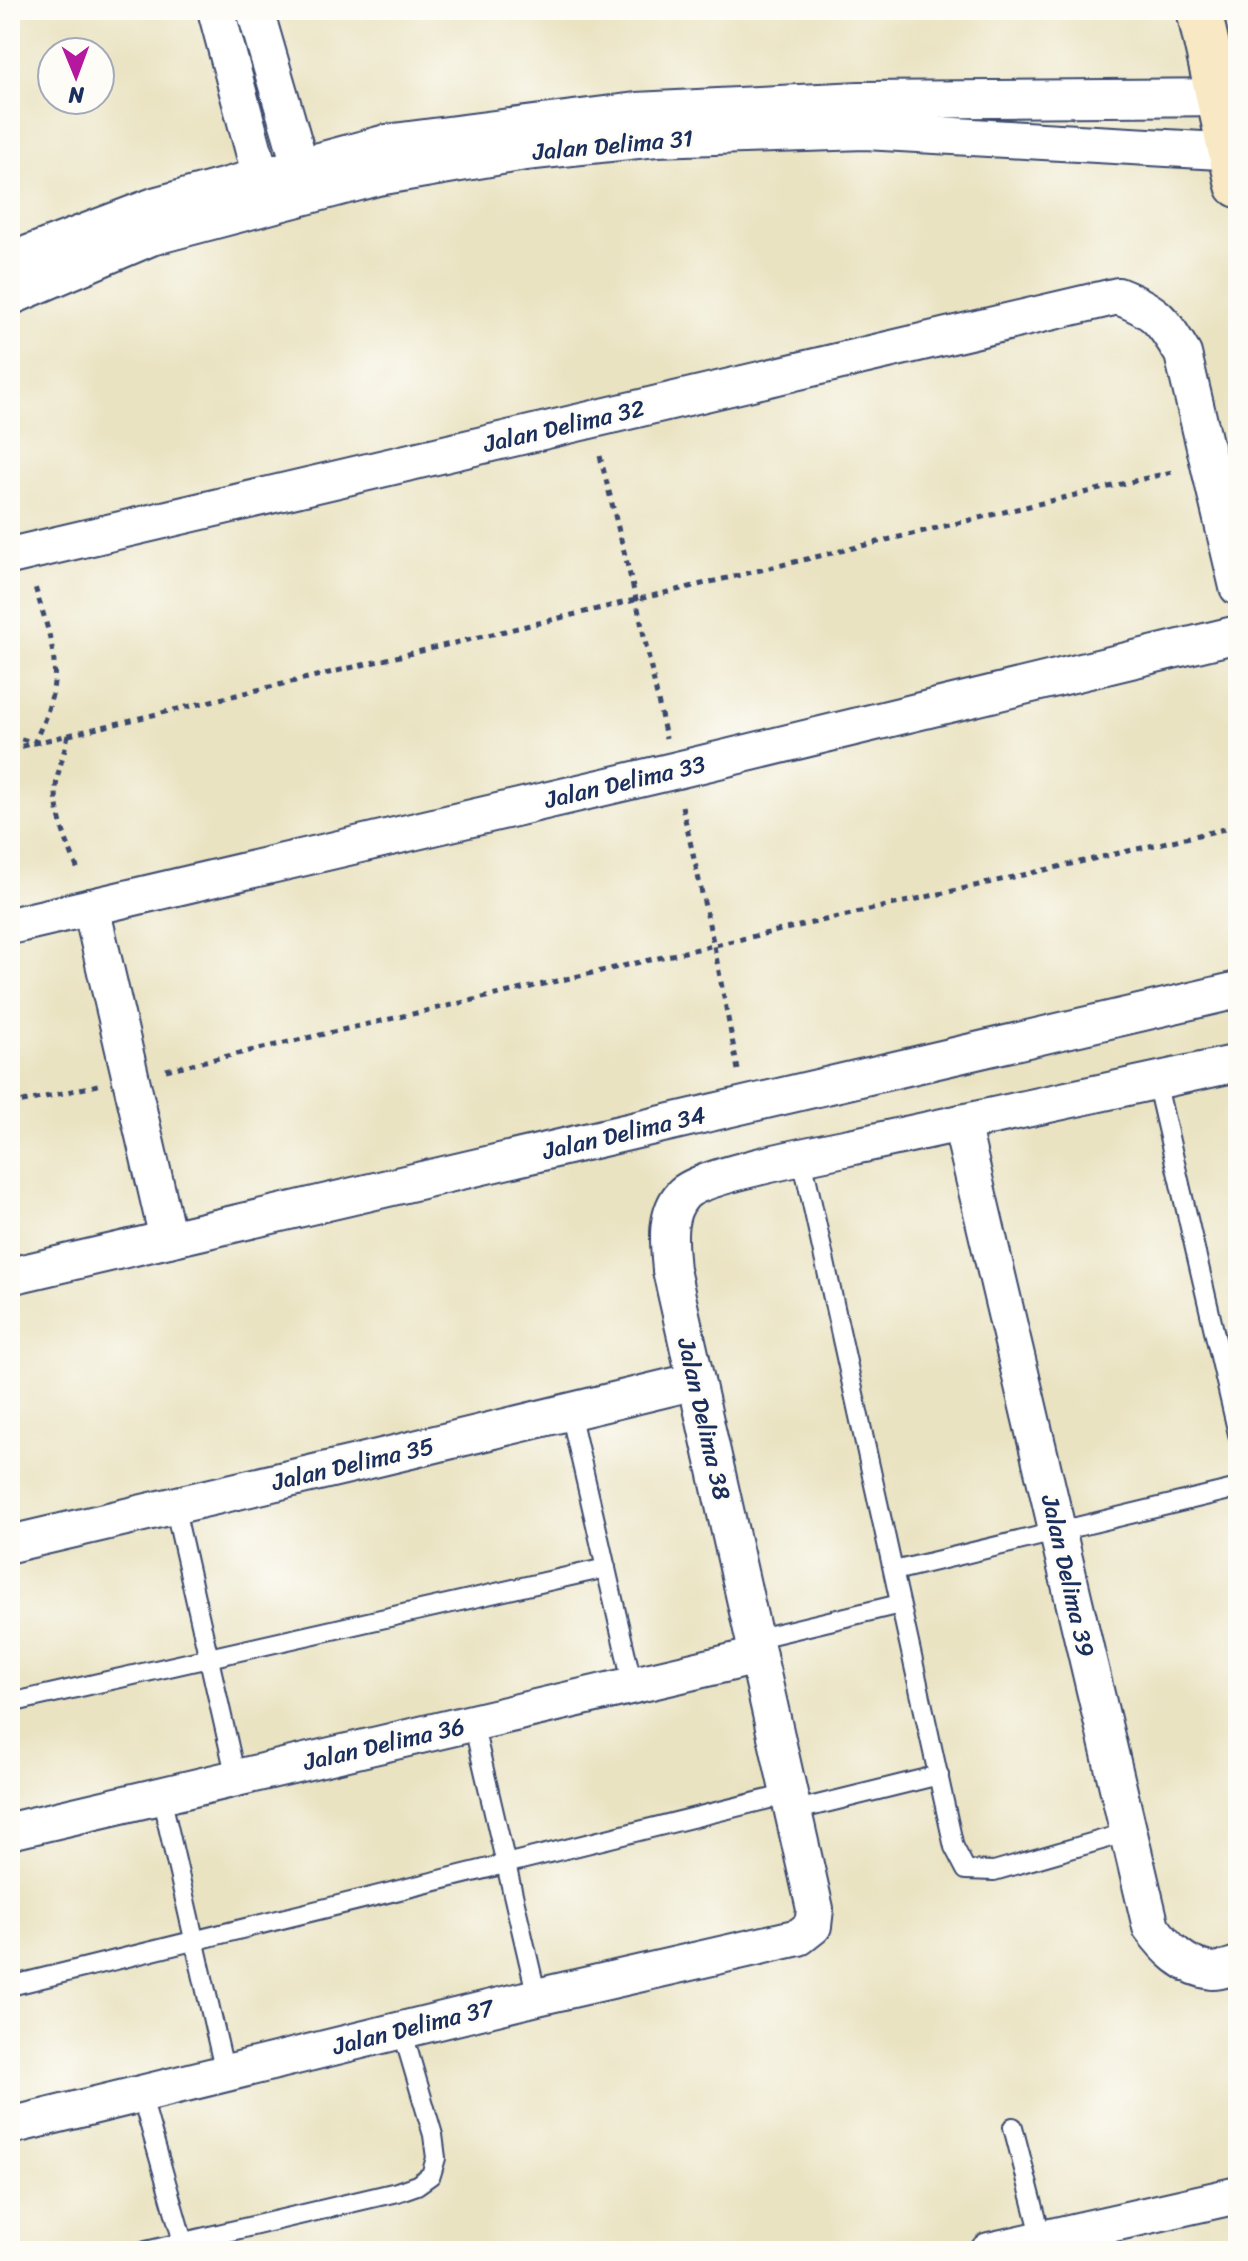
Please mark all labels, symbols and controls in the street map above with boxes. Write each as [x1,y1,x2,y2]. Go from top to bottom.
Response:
north arrow [36,36,116,116]
text: N [68,76,85,115]
street label: Jalan Delima 31 [530,117,695,173]
street label: Jalan Delima 32 [478,387,649,465]
street label: Jalan Delima 33 [539,743,710,821]
street label: Jalan Delima 34 [538,1094,709,1172]
street label: Jalan Delima 38 [665,1333,743,1504]
street label: Jalan Delima 35 [267,1425,438,1503]
street label: Jalan Delima 39 [1029,1490,1107,1661]
street label: Jalan Delima 36 [298,1705,469,1783]
street label: Jalan Delima 37 [327,1986,499,2067]

